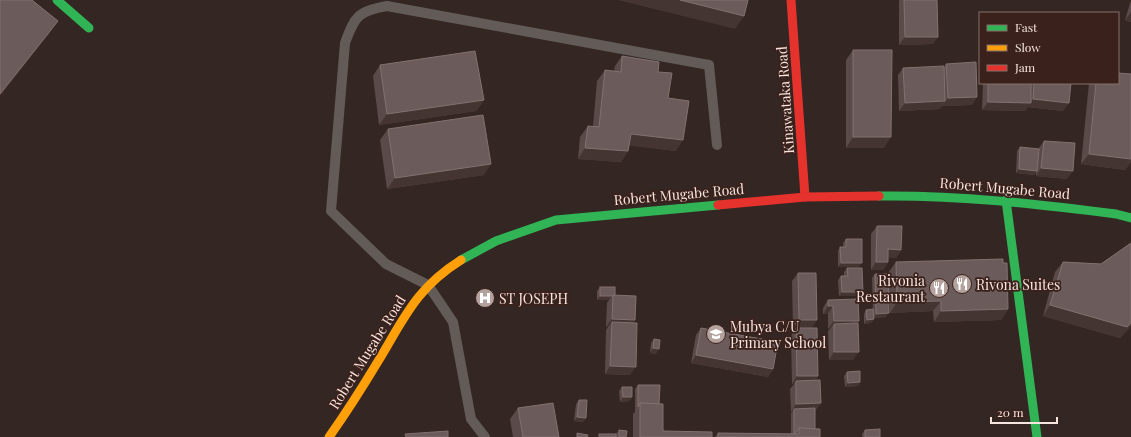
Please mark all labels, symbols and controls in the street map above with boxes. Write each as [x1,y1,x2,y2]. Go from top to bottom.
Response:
legend [979,12,1119,84]
text: Fast [1015,19,1038,35]
text: Slow [1015,39,1041,55]
street label: Kinawataka Road [772,46,798,154]
text: Jam [1014,59,1036,75]
street label: Robert Mugabe Road [939,173,1071,203]
street label: Robert Mugabe Road [613,179,745,209]
place label: Rivonia Restaurant [856,271,926,306]
restaurant icon: Rivona Suites [951,273,973,295]
place label: Rivona Suites [976,275,1060,294]
restaurant icon: Rivonia Restaurant [928,277,950,299]
hospital icon: ST JOSEPH [474,287,496,309]
place label: ST JOSEPH [499,289,569,308]
street label: Robert Mugabe Road [324,291,410,413]
place label: Mubya C/U Primary School [730,317,826,352]
school or university icon: Mubya C/U Primary School [705,323,727,345]
scale bar [991,399,1057,425]
text: 20 m [997,404,1024,420]

